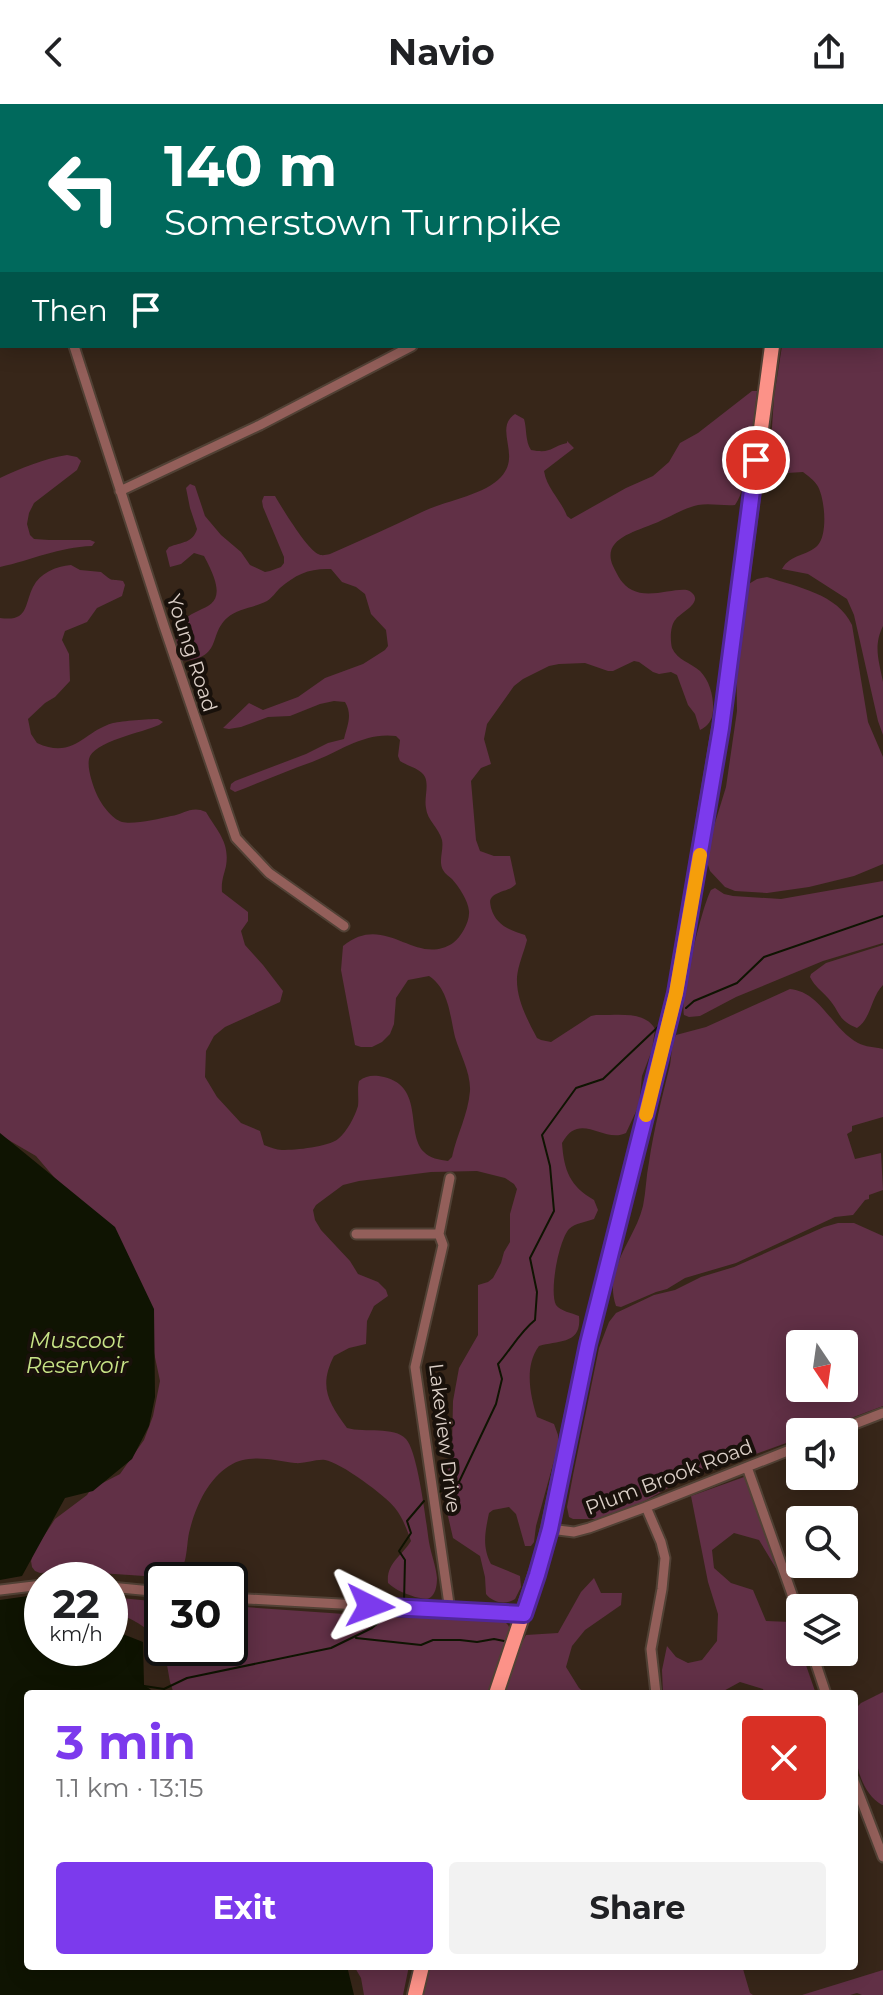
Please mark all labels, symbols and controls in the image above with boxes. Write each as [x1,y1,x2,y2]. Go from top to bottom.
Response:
icon: back [32,30,76,74]
text: Navio [388,30,495,74]
icon: share [807,30,851,74]
text: 140 m [164,132,337,200]
icon: left [32,136,136,240]
text: Somerstown Turnpike [164,200,561,244]
icon: arrive [124,288,168,332]
text: Then [32,292,108,329]
pin [722,426,790,494]
icon: arrive [734,438,778,482]
street label: Young Road [162,591,222,715]
water label: Muscoot Reservoir [26,1327,129,1379]
north arrow [786,1330,858,1402]
map controls [786,1330,858,1666]
street label: Lakeview Drive [424,1362,466,1514]
button: sound [786,1418,858,1490]
street label: Plum Brook Road [582,1434,756,1520]
button: search [786,1506,858,1578]
speed limit sign: 30 [144,1562,248,1666]
position arrow [328,1564,412,1648]
text: 22 [52,1579,100,1628]
button: layers [786,1594,858,1666]
text: km/h [49,1622,103,1646]
text: 3 min [56,1713,196,1771]
button: close [742,1716,826,1800]
text: 1.1 km · 13:15 [56,1772,204,1804]
button: Exit [56,1862,433,1954]
button: Share [449,1862,826,1954]

